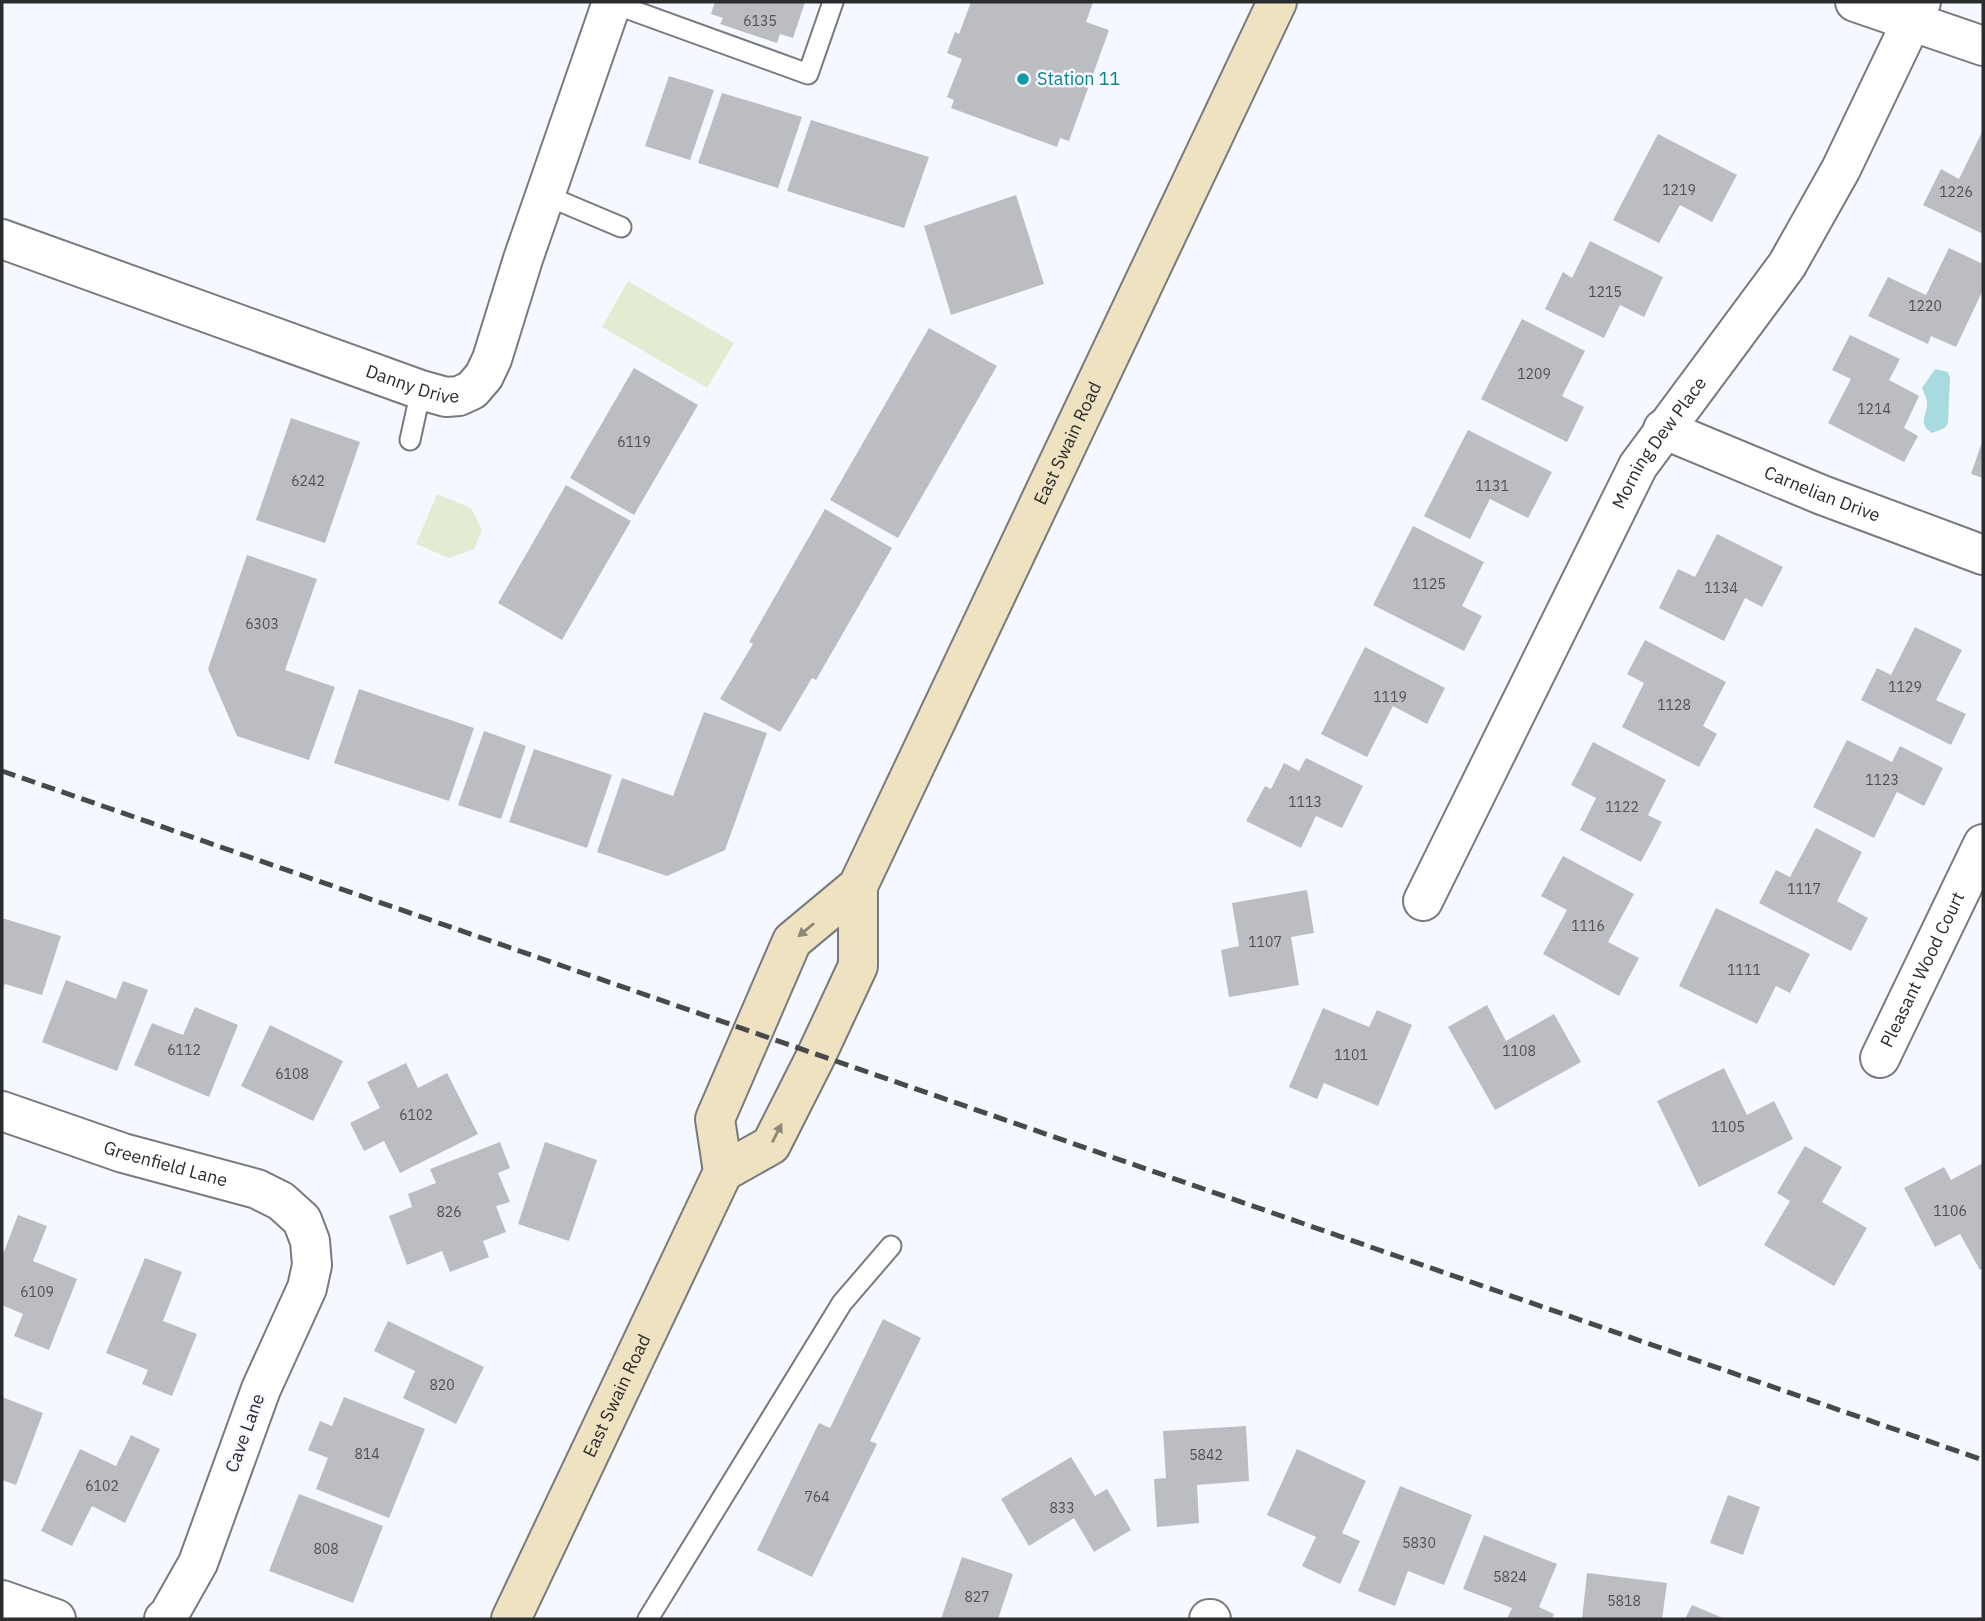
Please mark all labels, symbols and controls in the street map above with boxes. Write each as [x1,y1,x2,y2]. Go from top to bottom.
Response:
house number: 6135 [743,12,777,30]
place label: Station 11 [1037,67,1120,90]
marker: Station 11 [1015,71,1031,87]
house number: 1219 [1662,181,1696,199]
house number: 1226 [1939,183,1973,201]
house number: 1215 [1588,283,1622,301]
house number: 1220 [1908,297,1942,315]
street label: Danny Drive [363,359,460,409]
house number: 1209 [1517,365,1551,383]
street label: Morning Dew Place [1607,372,1711,512]
street label: East Swain Road [1028,378,1106,508]
house number: 1214 [1857,400,1891,418]
house number: 6119 [617,433,651,451]
street label: Carnelian Drive [1761,460,1884,527]
house number: 6242 [291,472,325,490]
house number: 1131 [1475,477,1509,495]
house number: 1125 [1412,575,1446,593]
house number: 1134 [1704,579,1738,597]
house number: 6303 [245,615,279,633]
house number: 1129 [1888,678,1922,696]
house number: 1119 [1373,688,1407,706]
house number: 1128 [1657,696,1691,714]
house number: 1123 [1865,771,1899,789]
house number: 1113 [1288,793,1322,811]
house number: 1122 [1605,798,1639,816]
house number: 1117 [1787,880,1821,898]
street label: Pleasant Wood Court [1875,888,1969,1051]
house number: 1116 [1571,917,1605,935]
one-way arrow [797,922,815,938]
house number: 1107 [1248,933,1282,951]
house number: 1111 [1727,961,1761,979]
house number: 6112 [167,1041,201,1059]
house number: 1108 [1502,1042,1536,1060]
house number: 1101 [1334,1046,1368,1064]
house number: 6108 [275,1065,309,1083]
house number: 6102 [399,1106,433,1124]
house number: 1105 [1711,1118,1745,1136]
one-way arrow [772,1123,783,1143]
street label: Greenfield Lane [101,1135,230,1192]
house number: 1106 [1933,1202,1967,1220]
house number: 826 [436,1203,462,1221]
house number: 6109 [20,1283,54,1301]
street label: East Swain Road [577,1330,655,1461]
house number: 820 [429,1376,455,1394]
street label: Cave Lane [220,1390,269,1475]
house number: 814 [354,1445,380,1463]
house number: 5842 [1189,1446,1223,1464]
house number: 6102 [85,1477,119,1495]
house number: 764 [804,1488,830,1506]
house number: 833 [1049,1499,1075,1517]
house number: 5830 [1402,1534,1436,1552]
house number: 808 [313,1540,339,1558]
house number: 5824 [1493,1568,1527,1586]
house number: 827 [964,1588,990,1606]
house number: 5818 [1607,1592,1641,1610]

